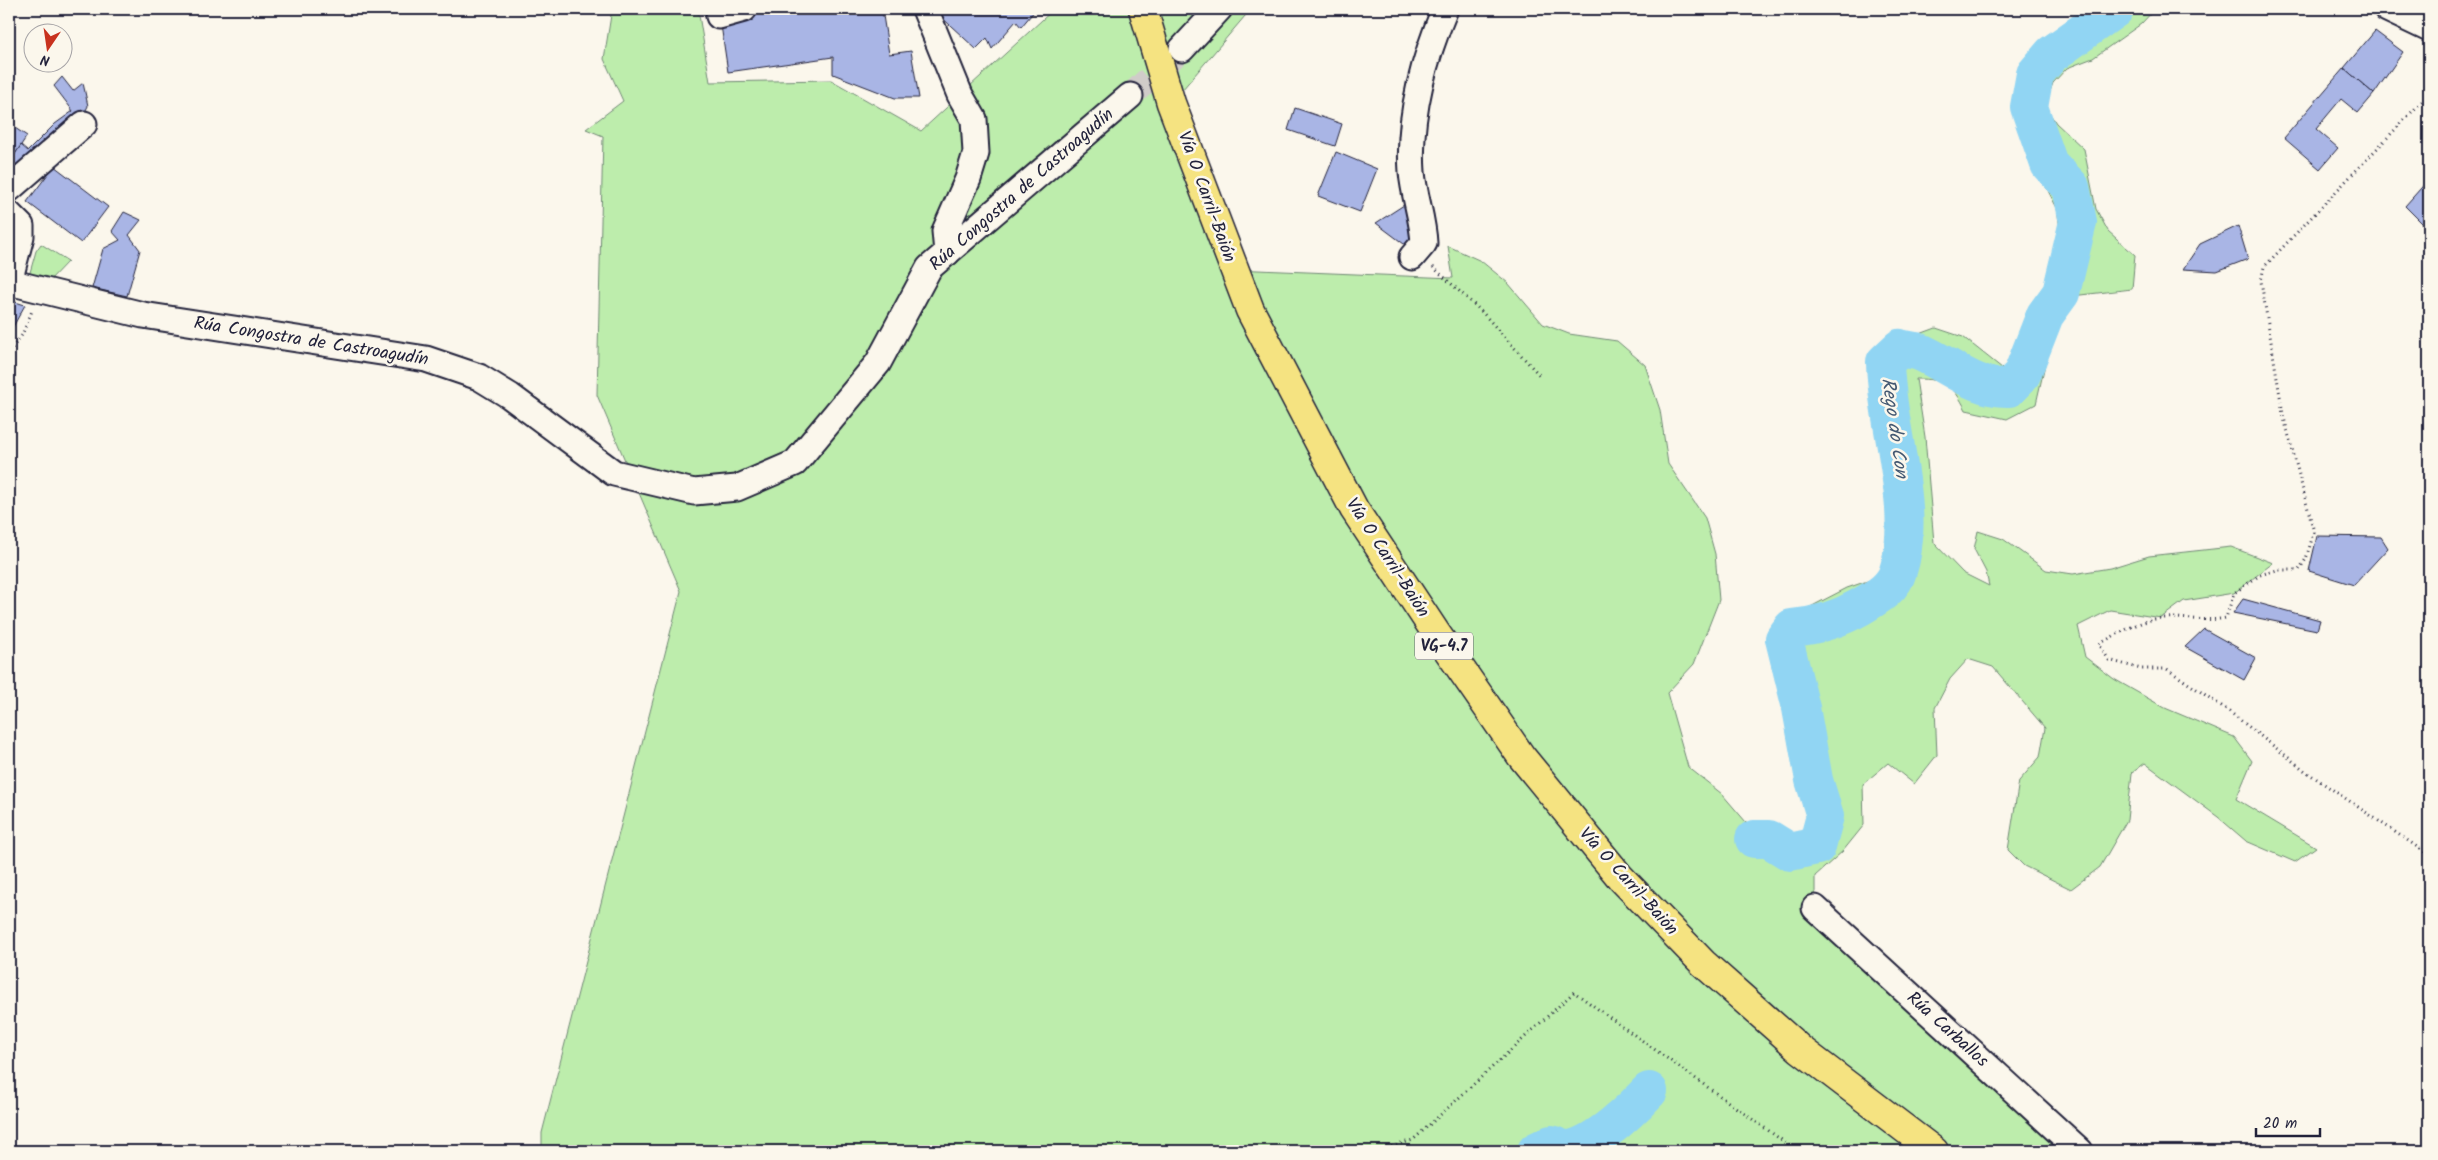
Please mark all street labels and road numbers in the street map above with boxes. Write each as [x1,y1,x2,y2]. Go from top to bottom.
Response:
street label: Rúa Congostra de Castroagudín [923,101,1121,279]
street label: Vía O Carril-Baión [1169,127,1243,267]
street label: Rúa Congostra de Castroagudín [192,309,430,375]
street label: Vía O Carril-Baión [1337,492,1437,624]
road number: VG-4.7 [1415,632,1473,659]
street label: Vía O Carril-Baión [1571,821,1685,943]
street label: Rúa Carballos [1899,985,1995,1075]

